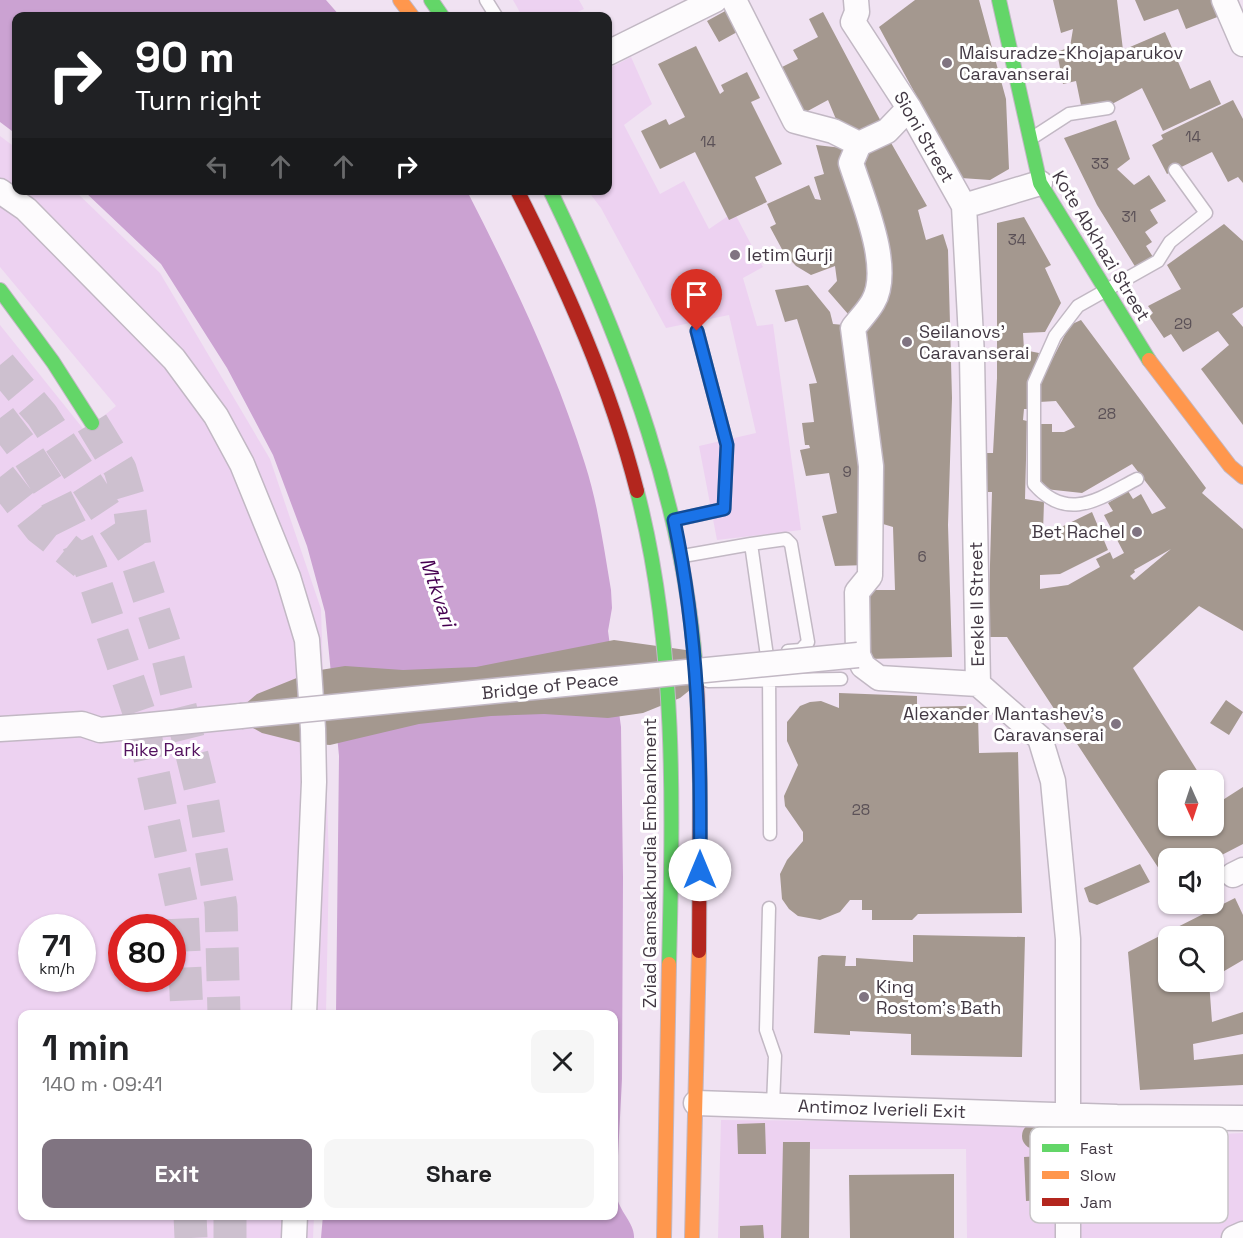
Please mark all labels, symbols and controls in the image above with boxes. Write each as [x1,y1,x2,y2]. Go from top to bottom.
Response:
text: 90 m [135,31,235,84]
icon: right [36,36,114,114]
place label: Maisuradze-Khojaparukov Caravanserai [959,41,1184,85]
marker: Maisuradze-Khojaparukov Caravanserai [940,56,954,70]
text: Turn right [135,83,262,118]
street label: Sioni Street [889,87,960,187]
house number: 14 [1185,127,1201,146]
house number: 14 [700,132,716,151]
icon: left [201,150,234,183]
icon: ahead [264,150,297,183]
icon: ahead [327,150,360,183]
icon: right [390,150,423,183]
house number: 33 [1091,154,1109,173]
street label: Kote Abkhazi Street [1047,166,1156,325]
house number: 31 [1121,207,1137,226]
house number: 34 [1008,230,1026,249]
place label: Ietim Gurji [747,243,833,266]
marker: Ietim Gurji [728,248,742,262]
pin [671,269,722,331]
icon: arrive [680,278,713,311]
house number: 29 [1174,314,1192,333]
place label: Seilanovs' Caravanserai [919,320,1029,364]
marker: Seilanovs' Caravanserai [900,335,914,349]
house number: 28 [1098,404,1116,423]
house number: 9 [842,462,852,481]
place label: Bet Rachel [1032,520,1125,543]
marker: Bet Rachel [1130,525,1144,539]
street label: Erekle II Street [964,541,989,667]
house number: 6 [917,547,927,566]
water label: Mtkvari [414,554,463,632]
street label: Bridge of Peace [480,667,620,704]
place label: Alexander Mantashev's Caravanserai [903,702,1104,746]
marker: Alexander Mantashev's Caravanserai [1109,717,1123,731]
street label: Zviad Gamsakhurdia Embankment [638,718,661,1008]
park label: Rike Park [123,738,201,761]
north arrow [1158,770,1224,836]
map controls [1158,770,1224,992]
house number: 28 [852,800,870,819]
position arrow [668,838,732,902]
button: sound [1158,848,1224,914]
speed limit sign: 80 [108,914,186,992]
text: 71 [42,926,72,965]
button: search [1158,926,1224,992]
text: km/h [39,959,75,978]
place label: King Rostom's Bath [876,975,1001,1019]
marker: King Rostom's Bath [857,990,871,1004]
text: 1 min [42,1025,130,1071]
button: close [531,1030,594,1093]
text: 140 m · 09:41 [42,1071,163,1097]
street label: Antimoz Iverieli Exit [798,1094,967,1123]
legend [1030,1127,1228,1223]
text: Fast [1080,1138,1113,1159]
button: Exit [42,1139,312,1208]
button: Share [324,1139,594,1208]
text: Slow [1080,1165,1116,1186]
text: Jam [1080,1192,1112,1213]

